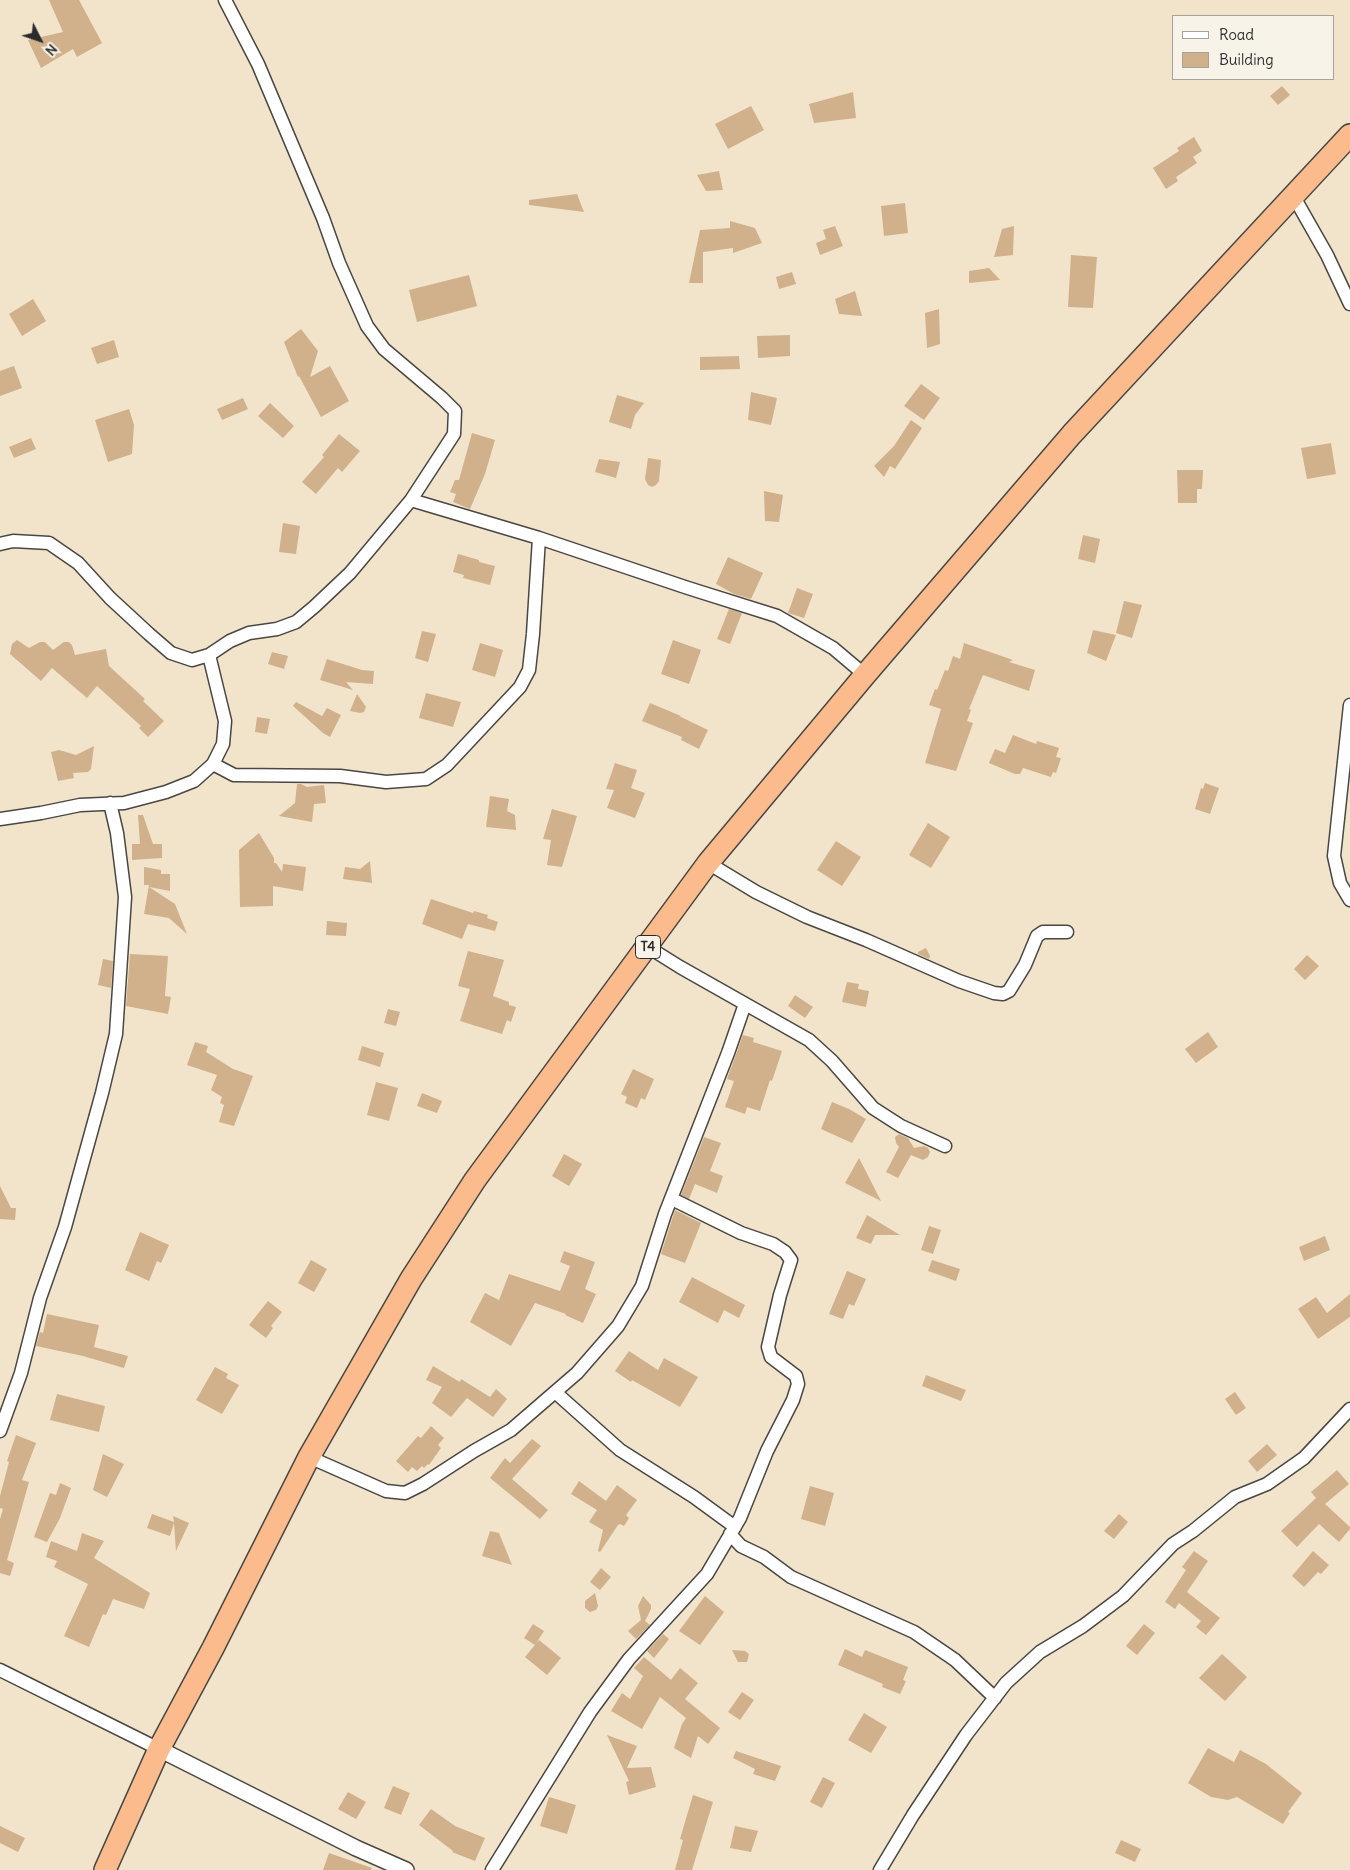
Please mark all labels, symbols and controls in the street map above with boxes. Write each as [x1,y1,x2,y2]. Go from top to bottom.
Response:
north arrow [15,15,65,65]
legend [1172,15,1335,80]
text: Road [1219,25,1254,44]
text: N [41,40,61,59]
text: Building [1219,50,1274,69]
road number: T4 [636,936,660,959]

